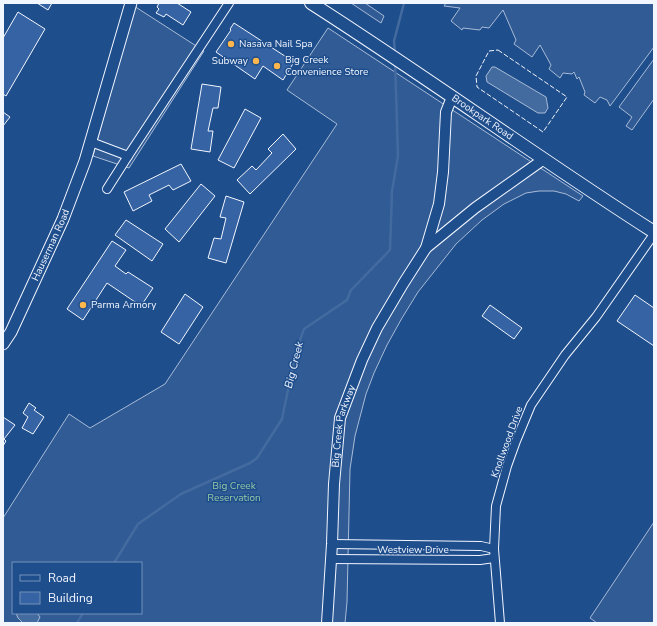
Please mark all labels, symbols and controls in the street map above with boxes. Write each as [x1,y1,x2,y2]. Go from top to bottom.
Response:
place label: Nasava Nail Spa [239,37,313,51]
marker: Nasava Nail Spa [226,39,236,49]
place label: Big Creek Convenience Store [285,53,368,79]
place label: Subway [212,54,249,68]
marker: Subway [251,56,261,66]
marker: Big Creek Convenience Store [272,61,282,71]
street label: Brookpark Road [449,91,516,144]
street label: Hauserman Road [28,207,73,283]
place label: Parma Armory [91,298,157,312]
marker: Parma Armory [78,300,88,310]
water label: Big Creek [281,340,307,390]
street label: Big Creek Parkway [329,382,359,468]
street label: Knollwood Drive [488,404,526,480]
park label: Big Creek Reservation [207,479,261,505]
street label: Westview Drive [377,543,449,557]
legend [12,562,142,614]
text: Road [48,570,76,586]
text: Building [48,590,93,606]

